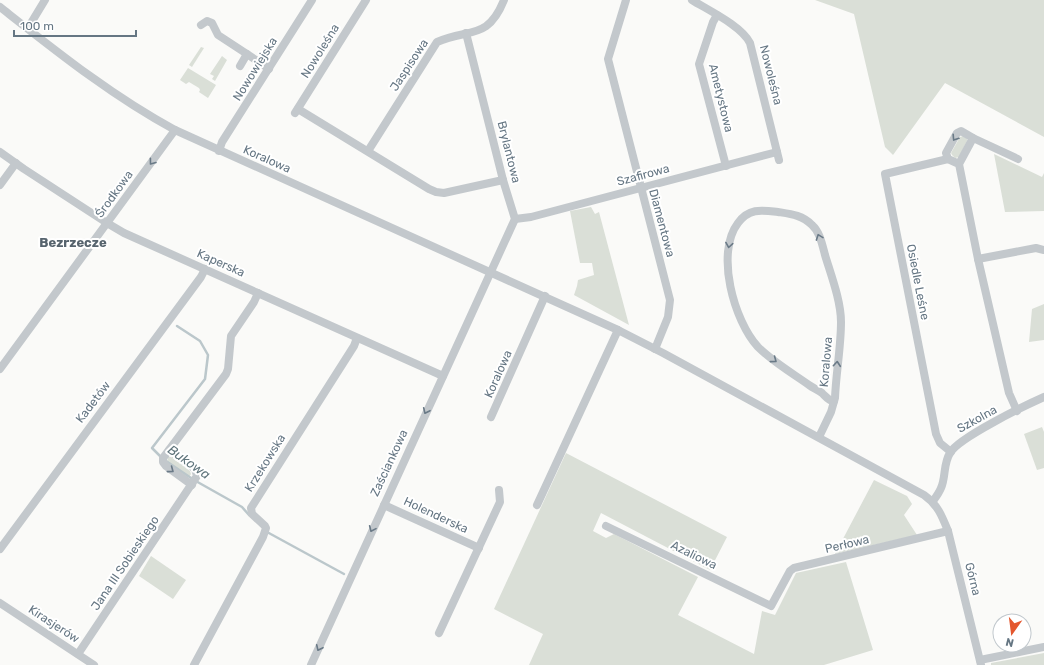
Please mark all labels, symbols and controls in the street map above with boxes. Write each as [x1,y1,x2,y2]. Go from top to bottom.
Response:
scale bar [14,12,136,38]
text: 100 m [20,19,54,33]
street label: Nowoleśna [298,21,342,81]
street label: Nowowiejska [230,35,280,103]
street label: Jaspisowa [387,36,431,94]
street label: Nowoleśna [757,44,785,106]
street label: Ametystowa [706,62,736,134]
street label: Brylantowa [495,120,523,184]
one-way arrow [953,133,960,140]
street label: Koralowa [241,142,293,176]
one-way arrow [150,157,157,164]
street label: Szafirowa [615,161,671,189]
street label: Środkowa [92,168,136,220]
street label: Diamentowa [646,187,678,259]
one-way arrow [815,233,824,240]
district label: Bezrzecze [39,235,107,250]
one-way arrow [725,242,733,248]
street label: Osiedle Leśne [904,243,932,321]
street label: Kaperska [195,246,247,280]
street label: Koralowa [817,336,835,388]
street label: Koralowa [481,348,515,400]
one-way arrow [770,356,777,363]
one-way arrow [833,360,842,367]
street label: Kadetów [73,378,113,426]
street label: Szkolna [955,402,999,436]
one-way arrow [423,407,431,414]
street label: Zaściankowa [367,427,411,499]
street label: Krzekowska [242,432,288,494]
water label: Bukowa [165,442,213,482]
one-way arrow [167,465,174,473]
street label: Holenderska [401,494,471,536]
street label: Jana III Sobieskiego [88,513,162,613]
one-way arrow [369,526,377,533]
street label: Perłowa [823,532,871,556]
street label: Azaliowa [669,538,719,572]
street label: Górna [962,561,984,597]
street label: Kirasjerów [26,602,82,646]
north arrow [992,613,1032,653]
text: N [1004,635,1015,649]
one-way arrow [316,643,324,651]

